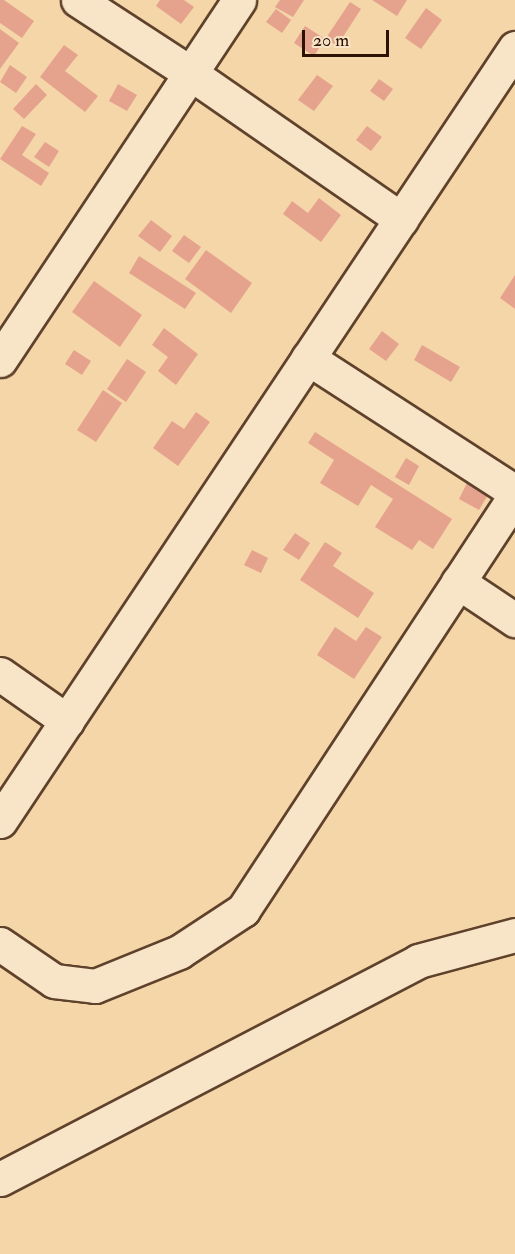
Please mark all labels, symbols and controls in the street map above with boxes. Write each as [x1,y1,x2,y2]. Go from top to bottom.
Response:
scale bar [305,18,392,56]
text: 20 m [313,29,349,52]

